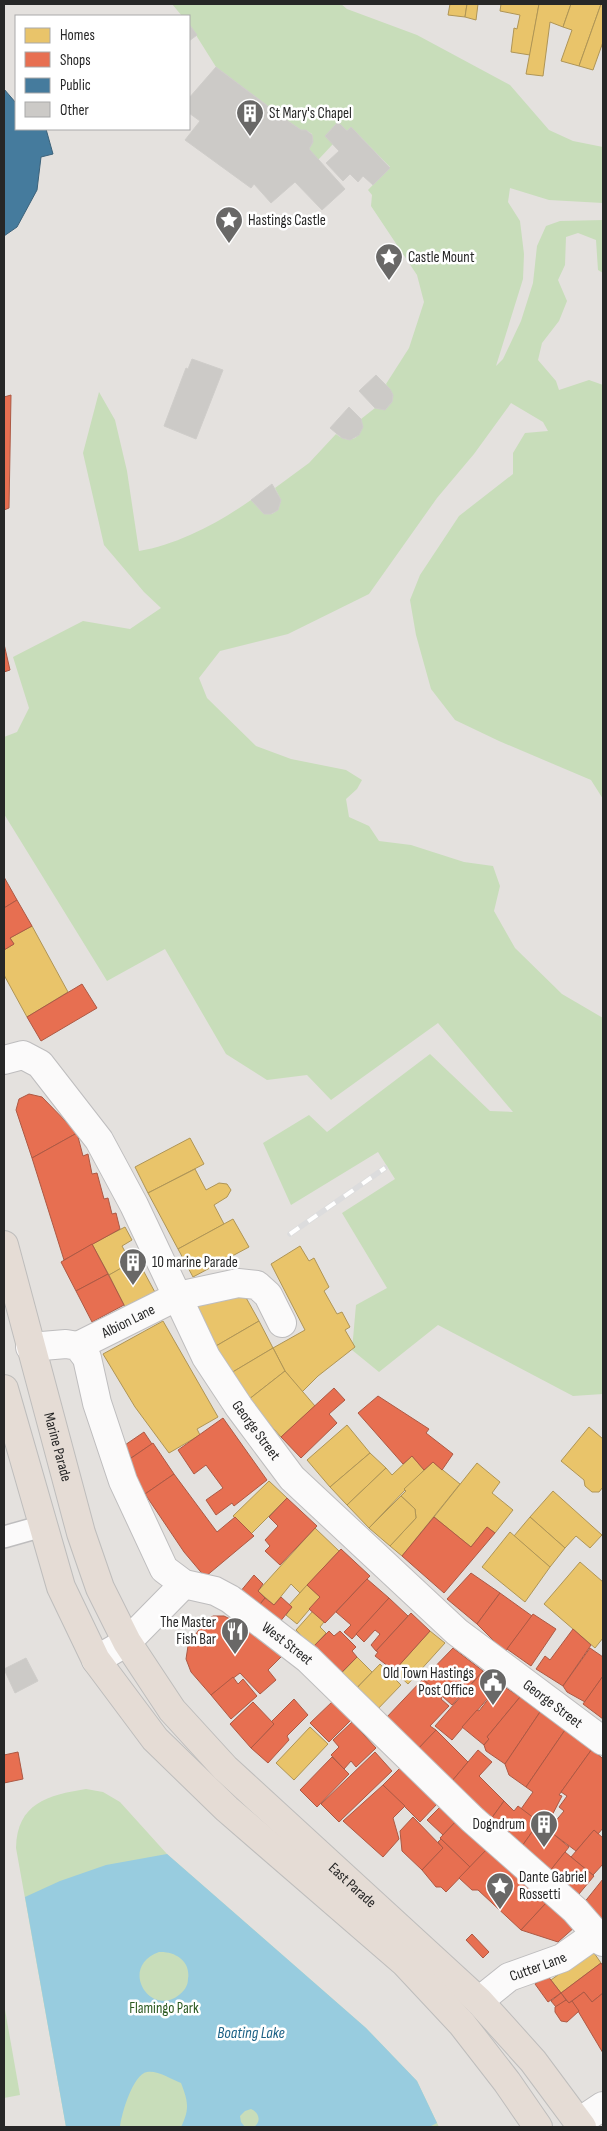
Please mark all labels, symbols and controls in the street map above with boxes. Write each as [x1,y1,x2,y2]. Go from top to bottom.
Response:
legend [15,15,190,130]
text: Homes [60,26,95,45]
text: Shops [60,51,91,70]
text: Public [60,76,91,95]
building icon: St Mary's Chapel [235,98,265,137]
text: Other [60,101,89,120]
place label: St Mary's Chapel [269,104,352,123]
place icon: Hastings Castle [214,205,244,244]
place label: Hastings Castle [248,211,326,230]
place icon: Castle Mount [374,242,404,281]
place label: Castle Mount [408,248,475,267]
building icon: 10 marine Parade [118,1247,148,1286]
place label: 10 marine Parade [152,1253,238,1272]
street label: Albion Lane [98,1300,158,1343]
street label: George Street [227,1397,285,1464]
street label: Marine Parade [39,1410,76,1484]
place label: The Master Fish Bar [160,1613,217,1649]
restaurant icon: The Master Fish Bar [220,1616,250,1655]
street label: West Street [258,1618,317,1669]
place label: Old Town Hastings Post Office [383,1664,474,1700]
public building icon: Old Town Hastings Post Office [478,1667,508,1706]
street label: George Street [519,1676,587,1733]
building icon: Dogndrum [529,1809,559,1848]
place label: Dogndrum [473,1815,525,1834]
street label: East Parade [324,1859,380,1912]
place label: Dante Gabriel Rossetti [519,1868,587,1904]
place icon: Dante Gabriel Rossetti [485,1871,515,1910]
street label: Cutter Lane [507,1948,571,1986]
park label: Flamingo Park [129,1999,199,2018]
water label: Boating Lake [217,2024,285,2043]

